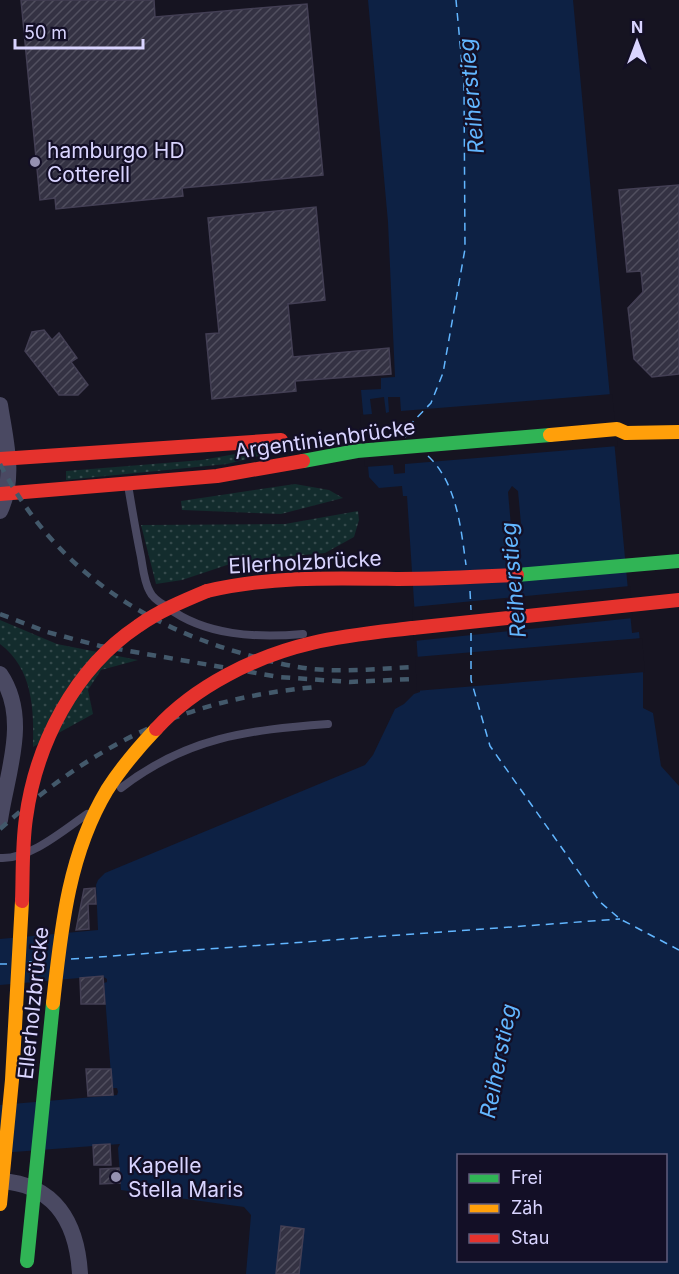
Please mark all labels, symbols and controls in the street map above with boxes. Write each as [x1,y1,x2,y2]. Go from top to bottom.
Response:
scale bar [15,12,142,50]
north arrow [607,12,667,72]
text: N [631,17,643,37]
text: 50 m [24,22,67,43]
water label: Reiherstieg [453,37,489,155]
place label: hamburgo HD Cotterell [47,138,185,187]
marker: hamburgo HD Cotterell [28,155,42,169]
street label: Argentinienbrücke [233,414,417,464]
water label: Reiherstieg [495,521,531,639]
street label: Ellerholzbrücke [228,546,382,578]
street label: Ellerholzbrücke [13,925,53,1081]
water label: Reiherstieg [474,1002,522,1120]
place label: Kapelle Stella Maris [128,1153,243,1202]
legend [457,1154,667,1262]
text: Frei [511,1167,542,1188]
marker: Kapelle Stella Maris [109,1170,123,1184]
text: Zäh [511,1197,543,1218]
text: Stau [511,1227,549,1248]

